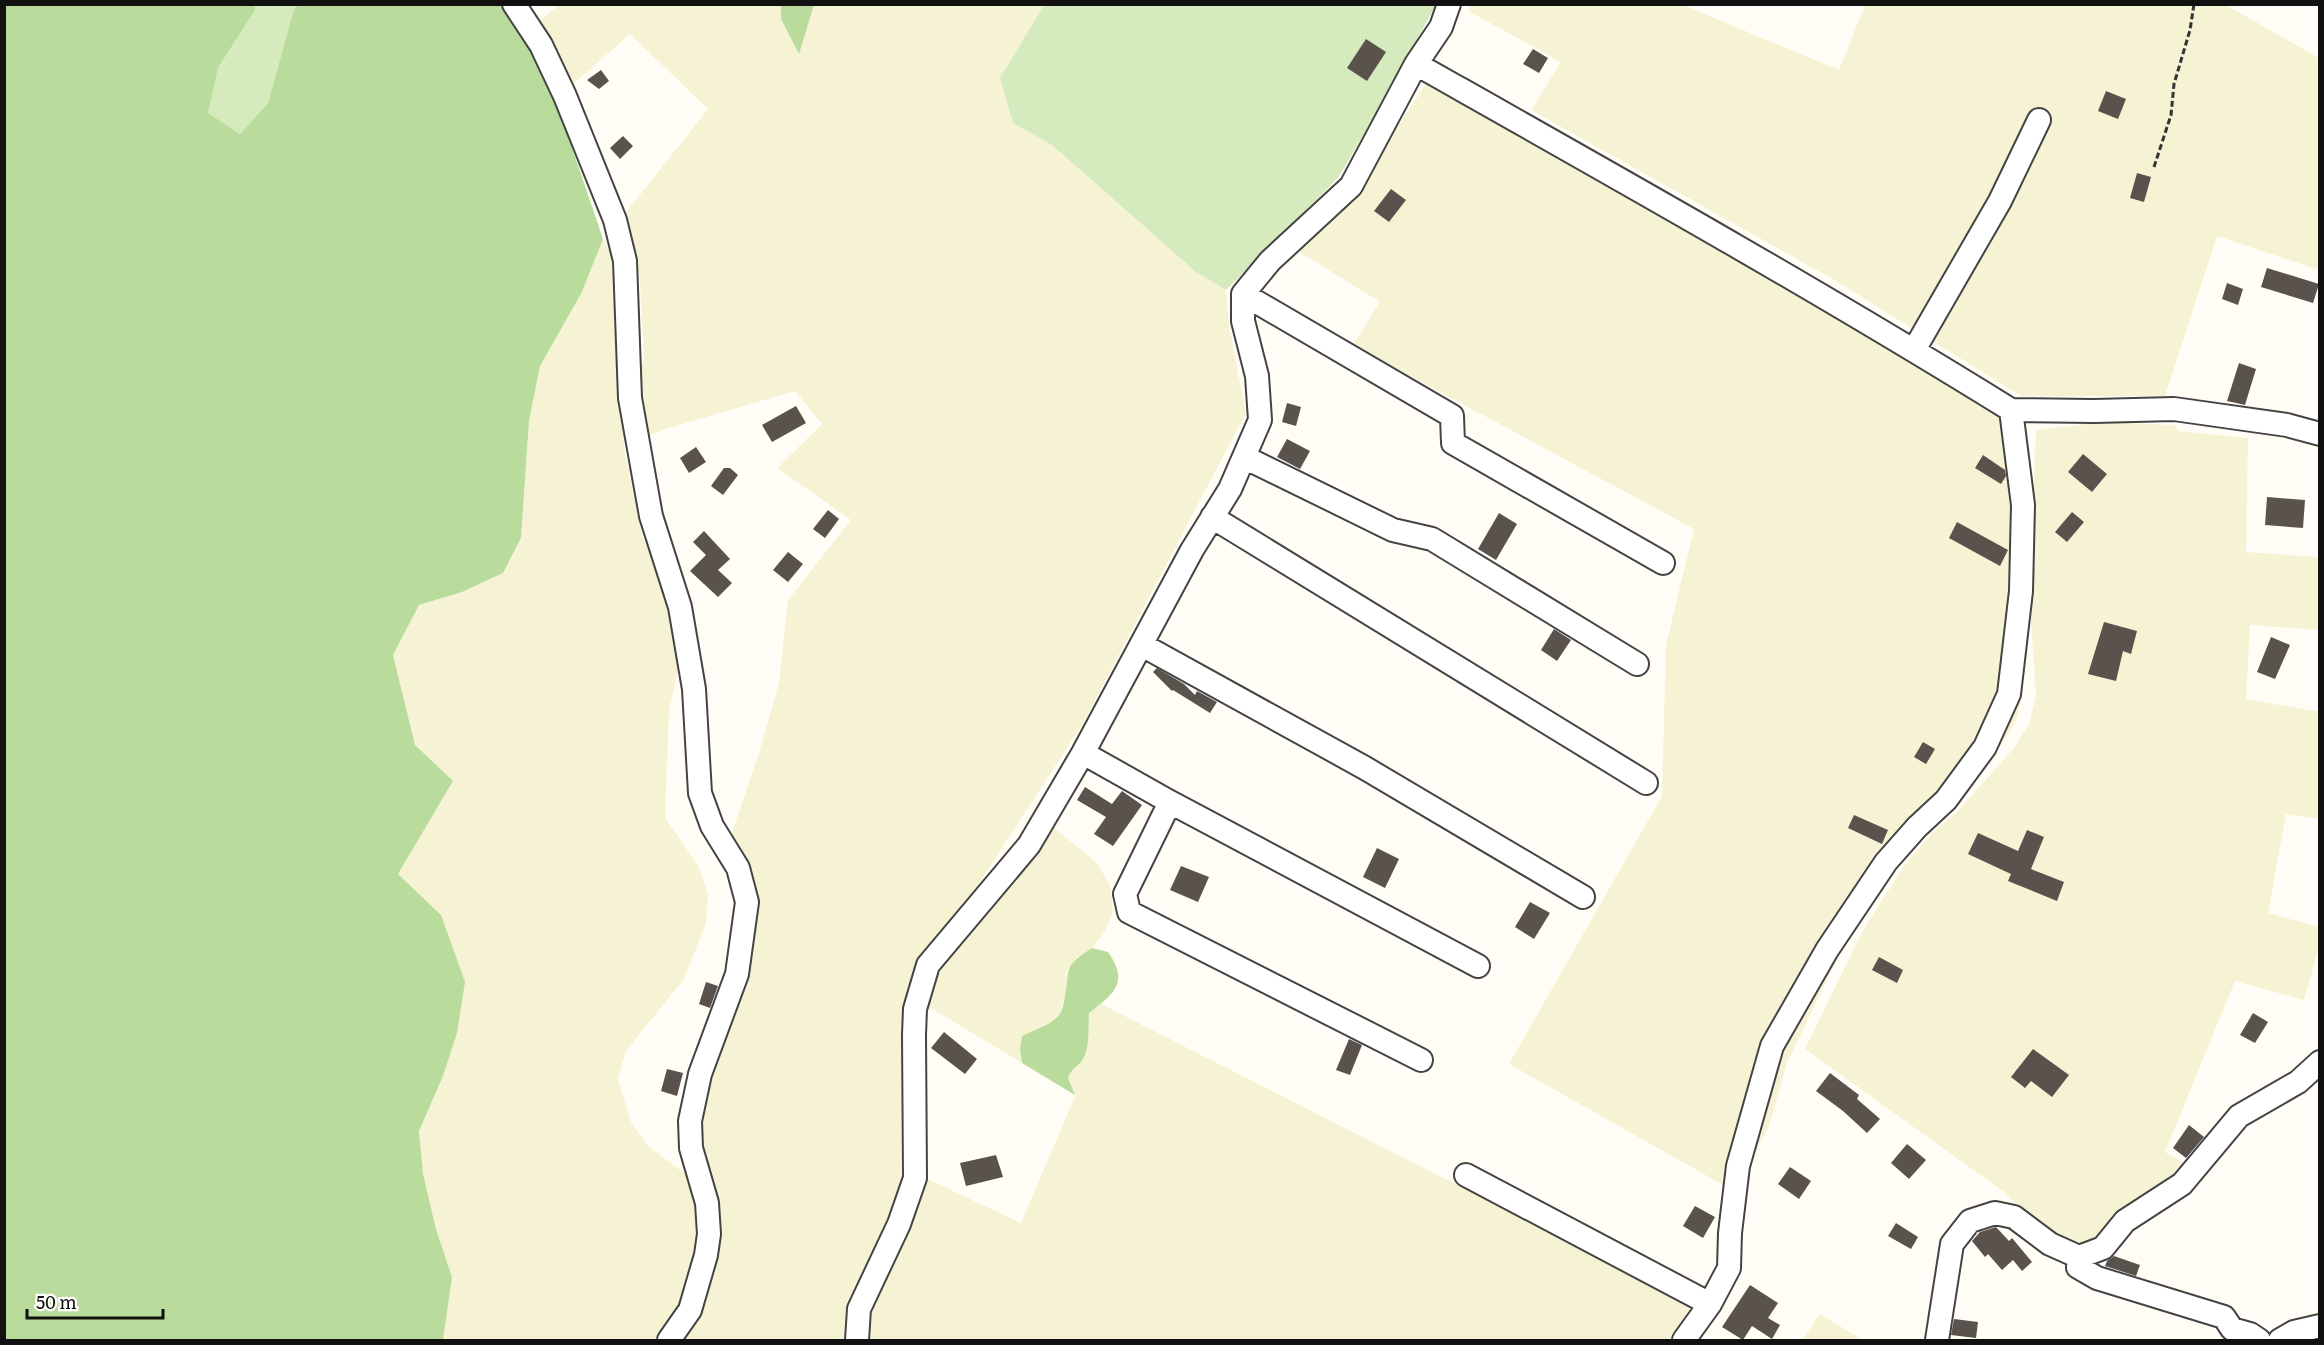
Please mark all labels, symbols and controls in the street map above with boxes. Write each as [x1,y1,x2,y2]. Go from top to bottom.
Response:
scale bar [27,1282,164,1320]
text: 50 m [36,1288,77,1315]

